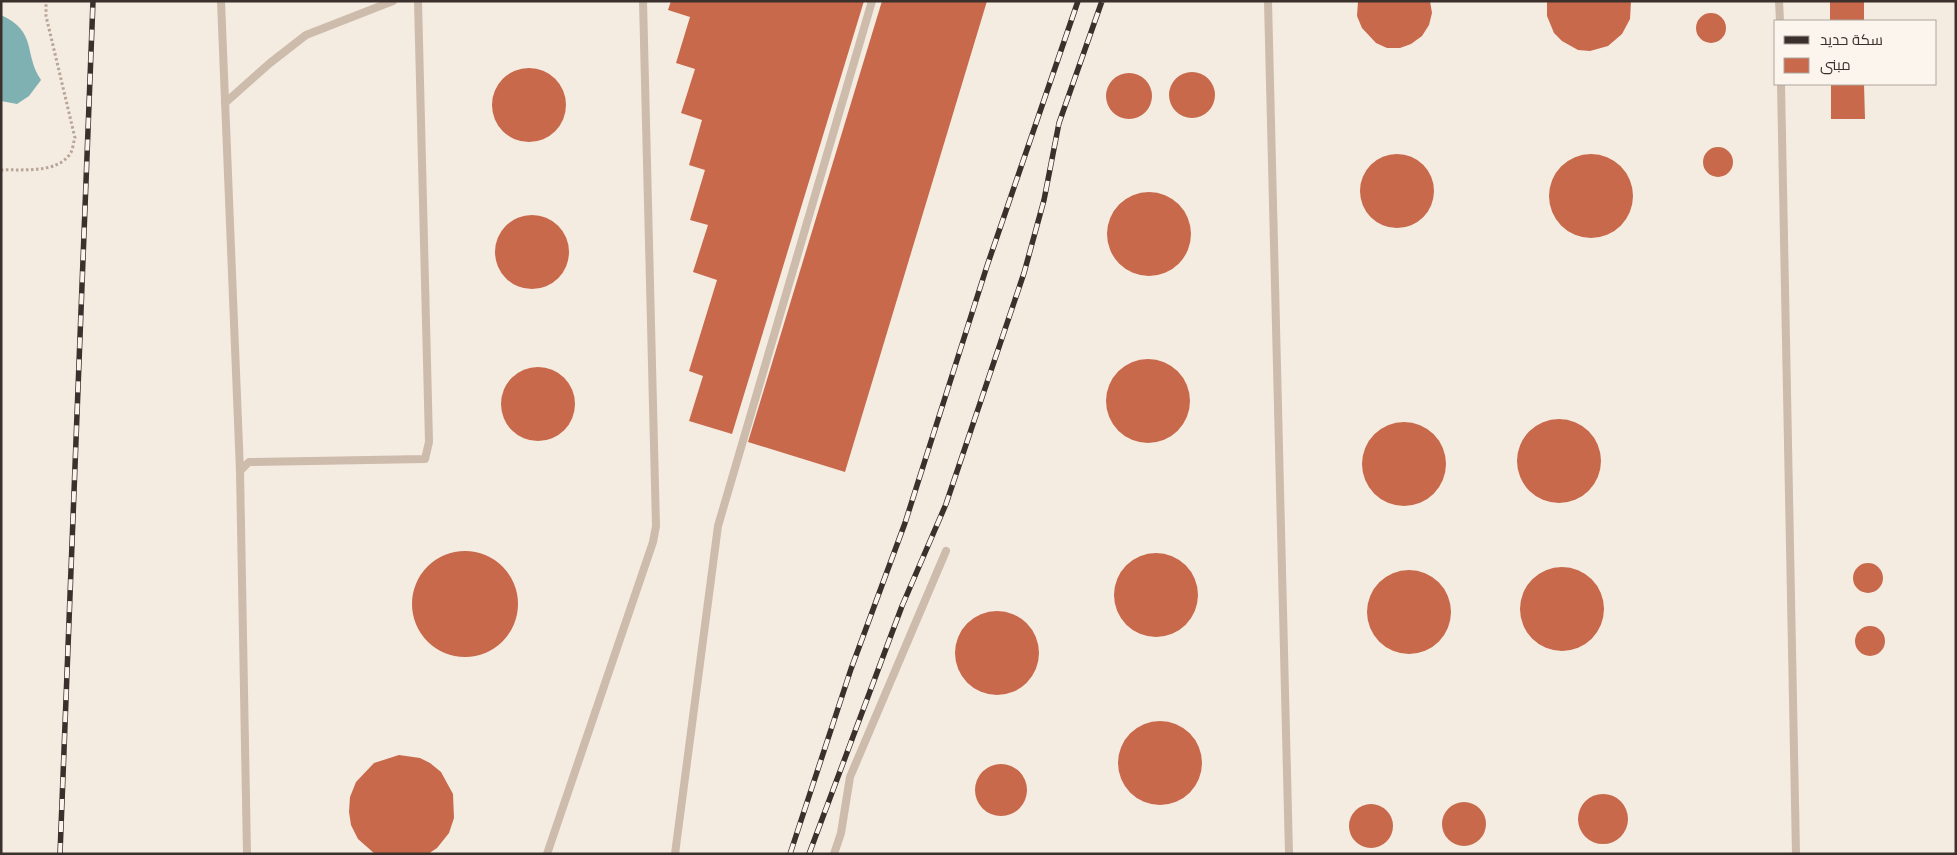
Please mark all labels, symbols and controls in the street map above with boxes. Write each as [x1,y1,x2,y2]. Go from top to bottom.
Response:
legend [1774,20,1937,85]
text: سكة حديد [1820,32,1883,51]
text: مبنى [1820,57,1851,76]

